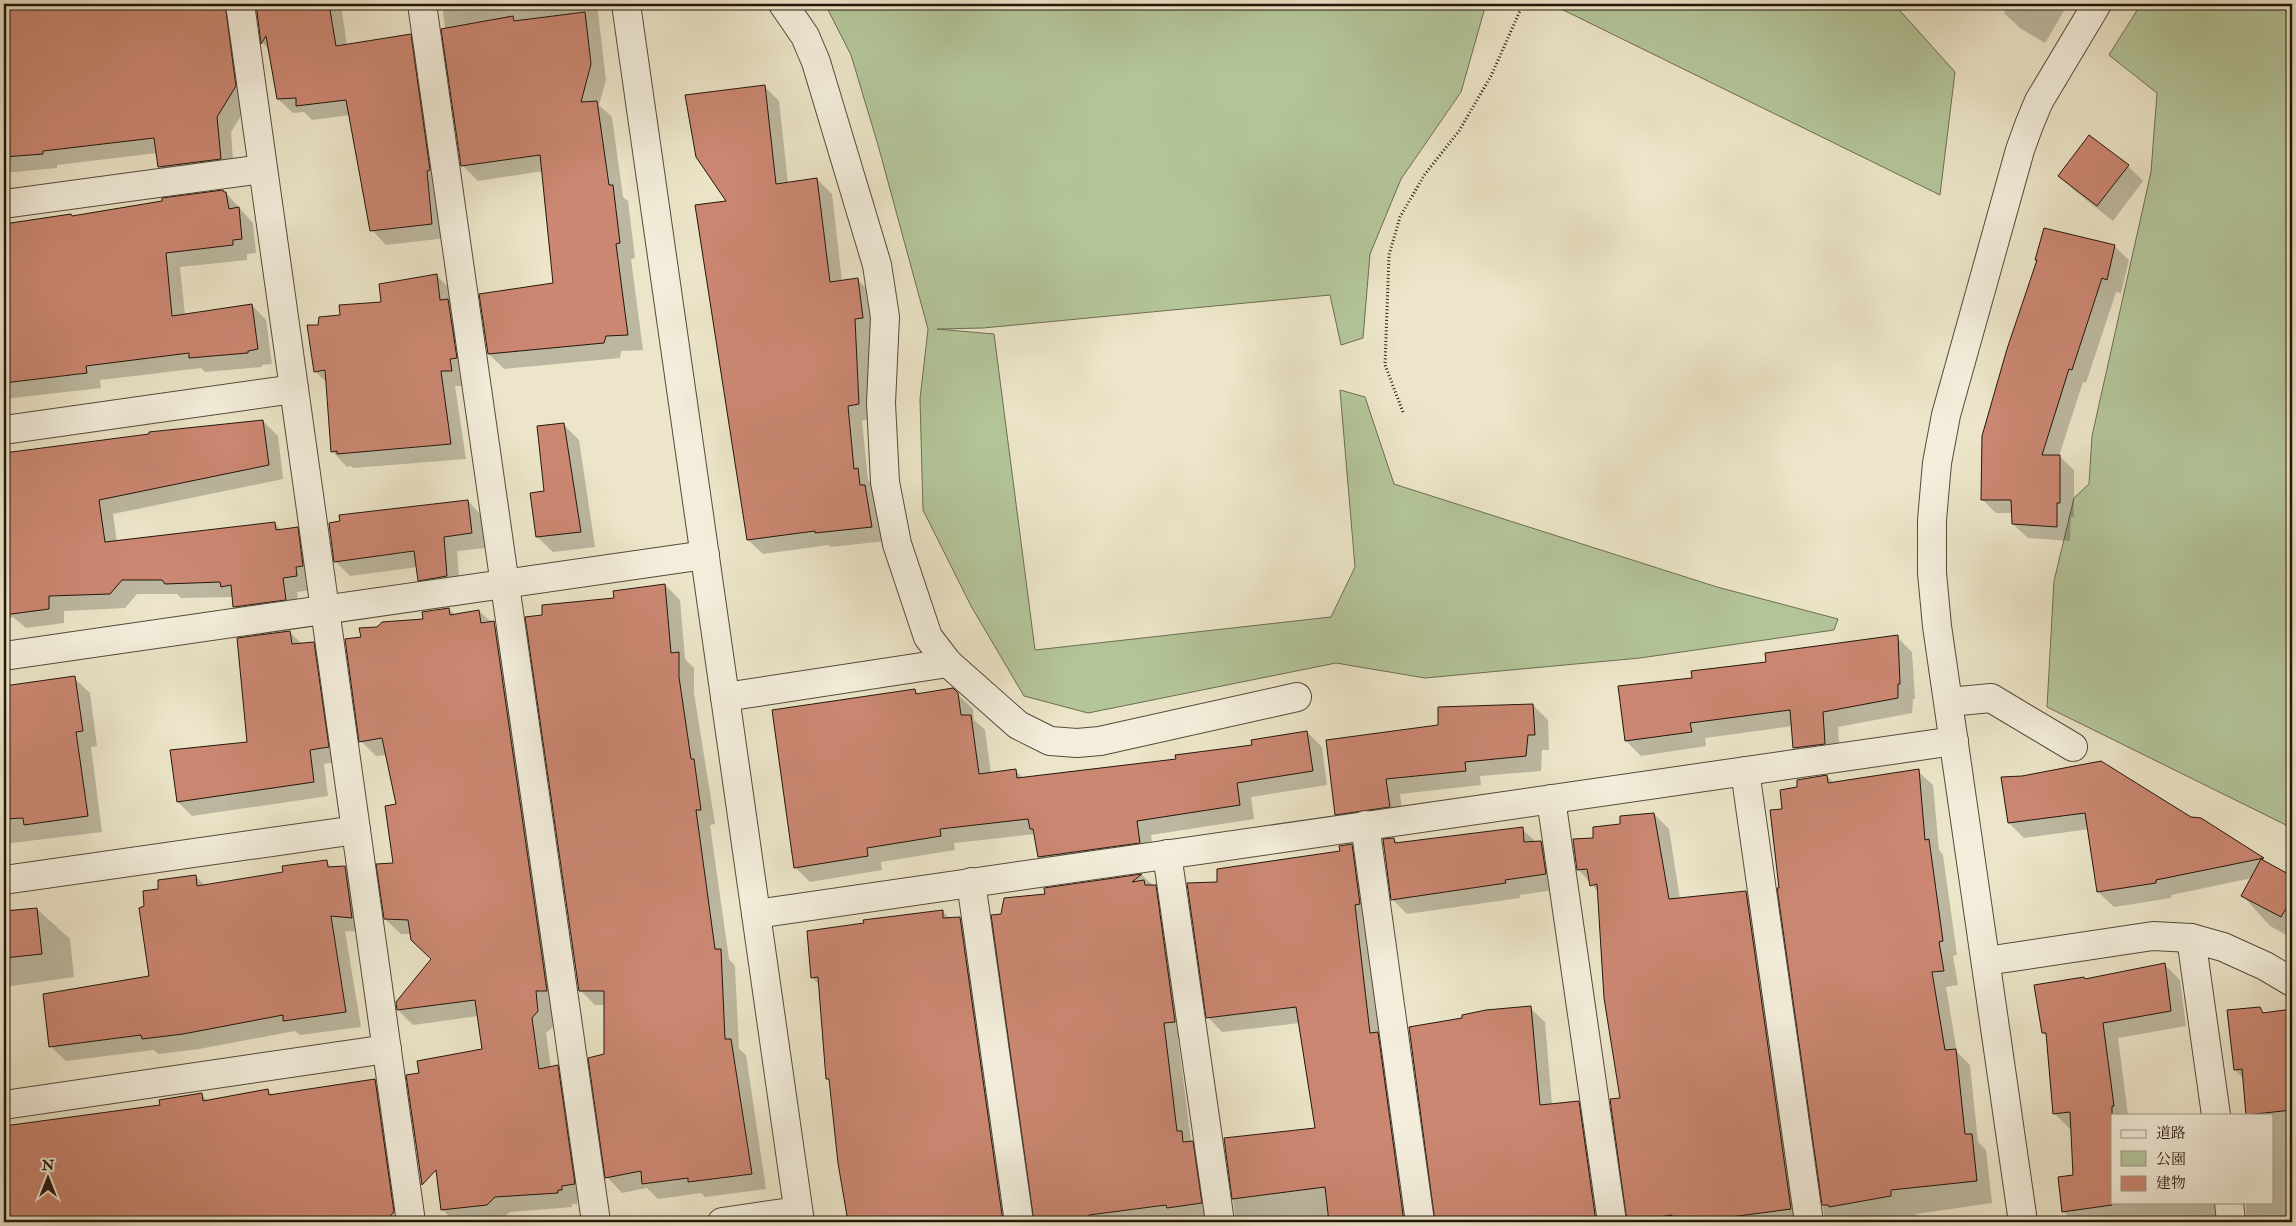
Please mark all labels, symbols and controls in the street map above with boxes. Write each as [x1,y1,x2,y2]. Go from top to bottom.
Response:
legend [2111,1114,2274,1204]
text: 道路 [2156,1124,2186,1143]
text: 公園 [2156,1150,2186,1169]
north arrow [22,1154,72,1204]
text: N [41,1157,55,1174]
text: 建物 [2156,1174,2186,1193]

